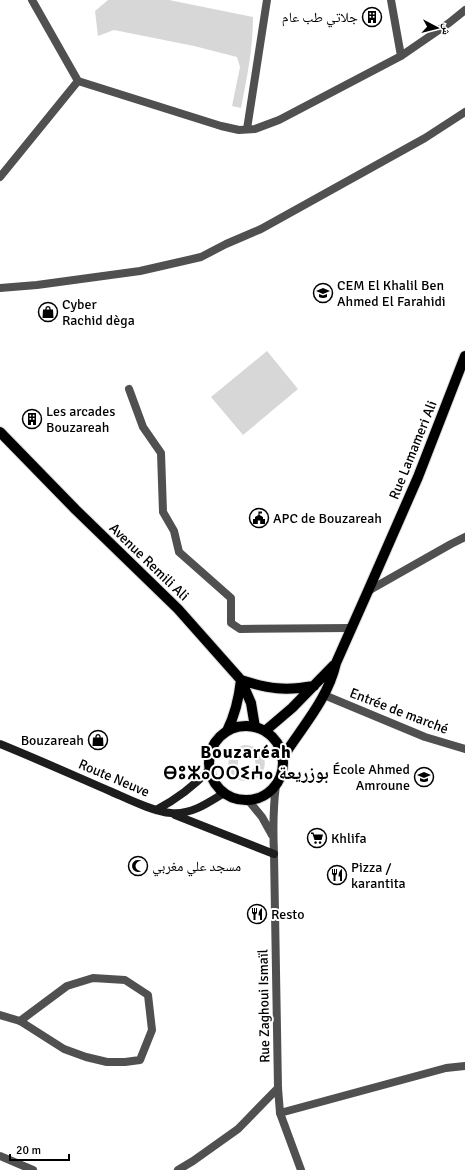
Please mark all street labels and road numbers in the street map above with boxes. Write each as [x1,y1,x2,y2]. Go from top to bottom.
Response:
street label: Rue Lamameri Ali [385,398,441,502]
street label: Avenue Remili Ali [106,520,192,604]
street label: Entrée de marché [347,684,451,738]
street label: Route Neuve [76,755,152,801]
street label: Rue Zaghoui Ismaïl [255,949,273,1063]

